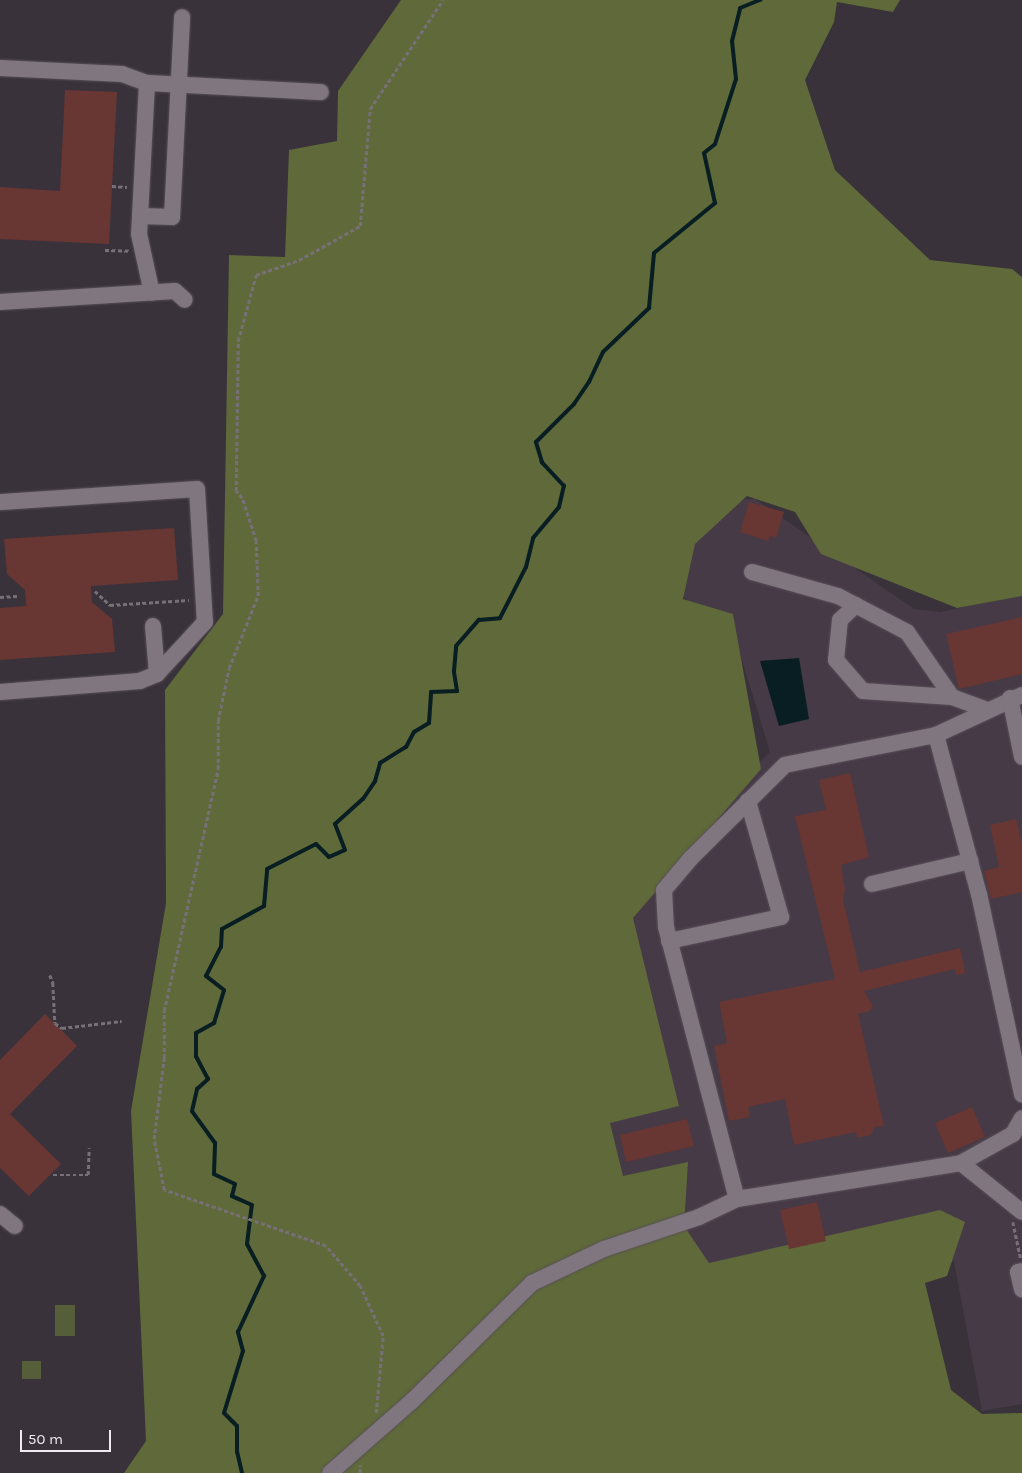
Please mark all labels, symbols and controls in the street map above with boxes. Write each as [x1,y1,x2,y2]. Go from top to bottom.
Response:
scale bar [22,1420,114,1452]
text: 50 m [28,1430,63,1448]

